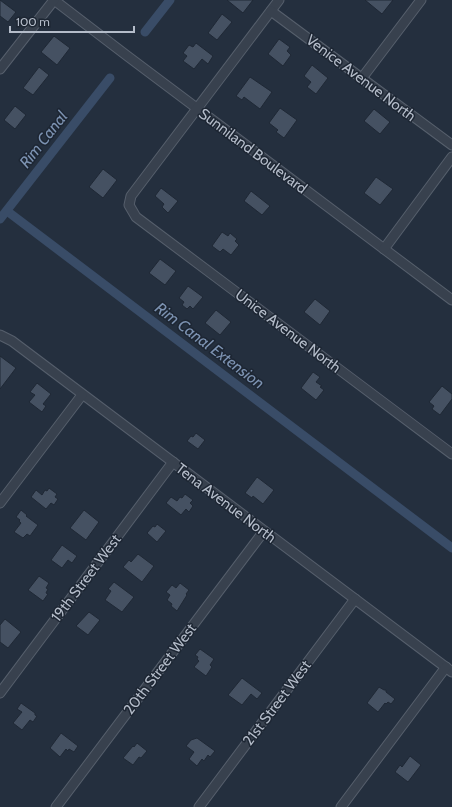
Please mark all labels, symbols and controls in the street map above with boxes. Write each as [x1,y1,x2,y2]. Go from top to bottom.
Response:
scale bar [10,8,134,34]
text: 100 m [16,14,50,29]
street label: Venice Avenue North [303,31,419,125]
street label: Sunniland Boulevard [195,104,311,198]
water label: Rim Canal [15,107,72,171]
street label: Unice Avenue North [232,285,344,377]
water label: Rim Canal Extension [151,298,268,393]
street label: Tena Avenue North [172,459,280,547]
street label: 19th Street West [47,531,125,625]
street label: 20th Street West [120,620,200,718]
street label: 21st Street West [239,657,315,749]

